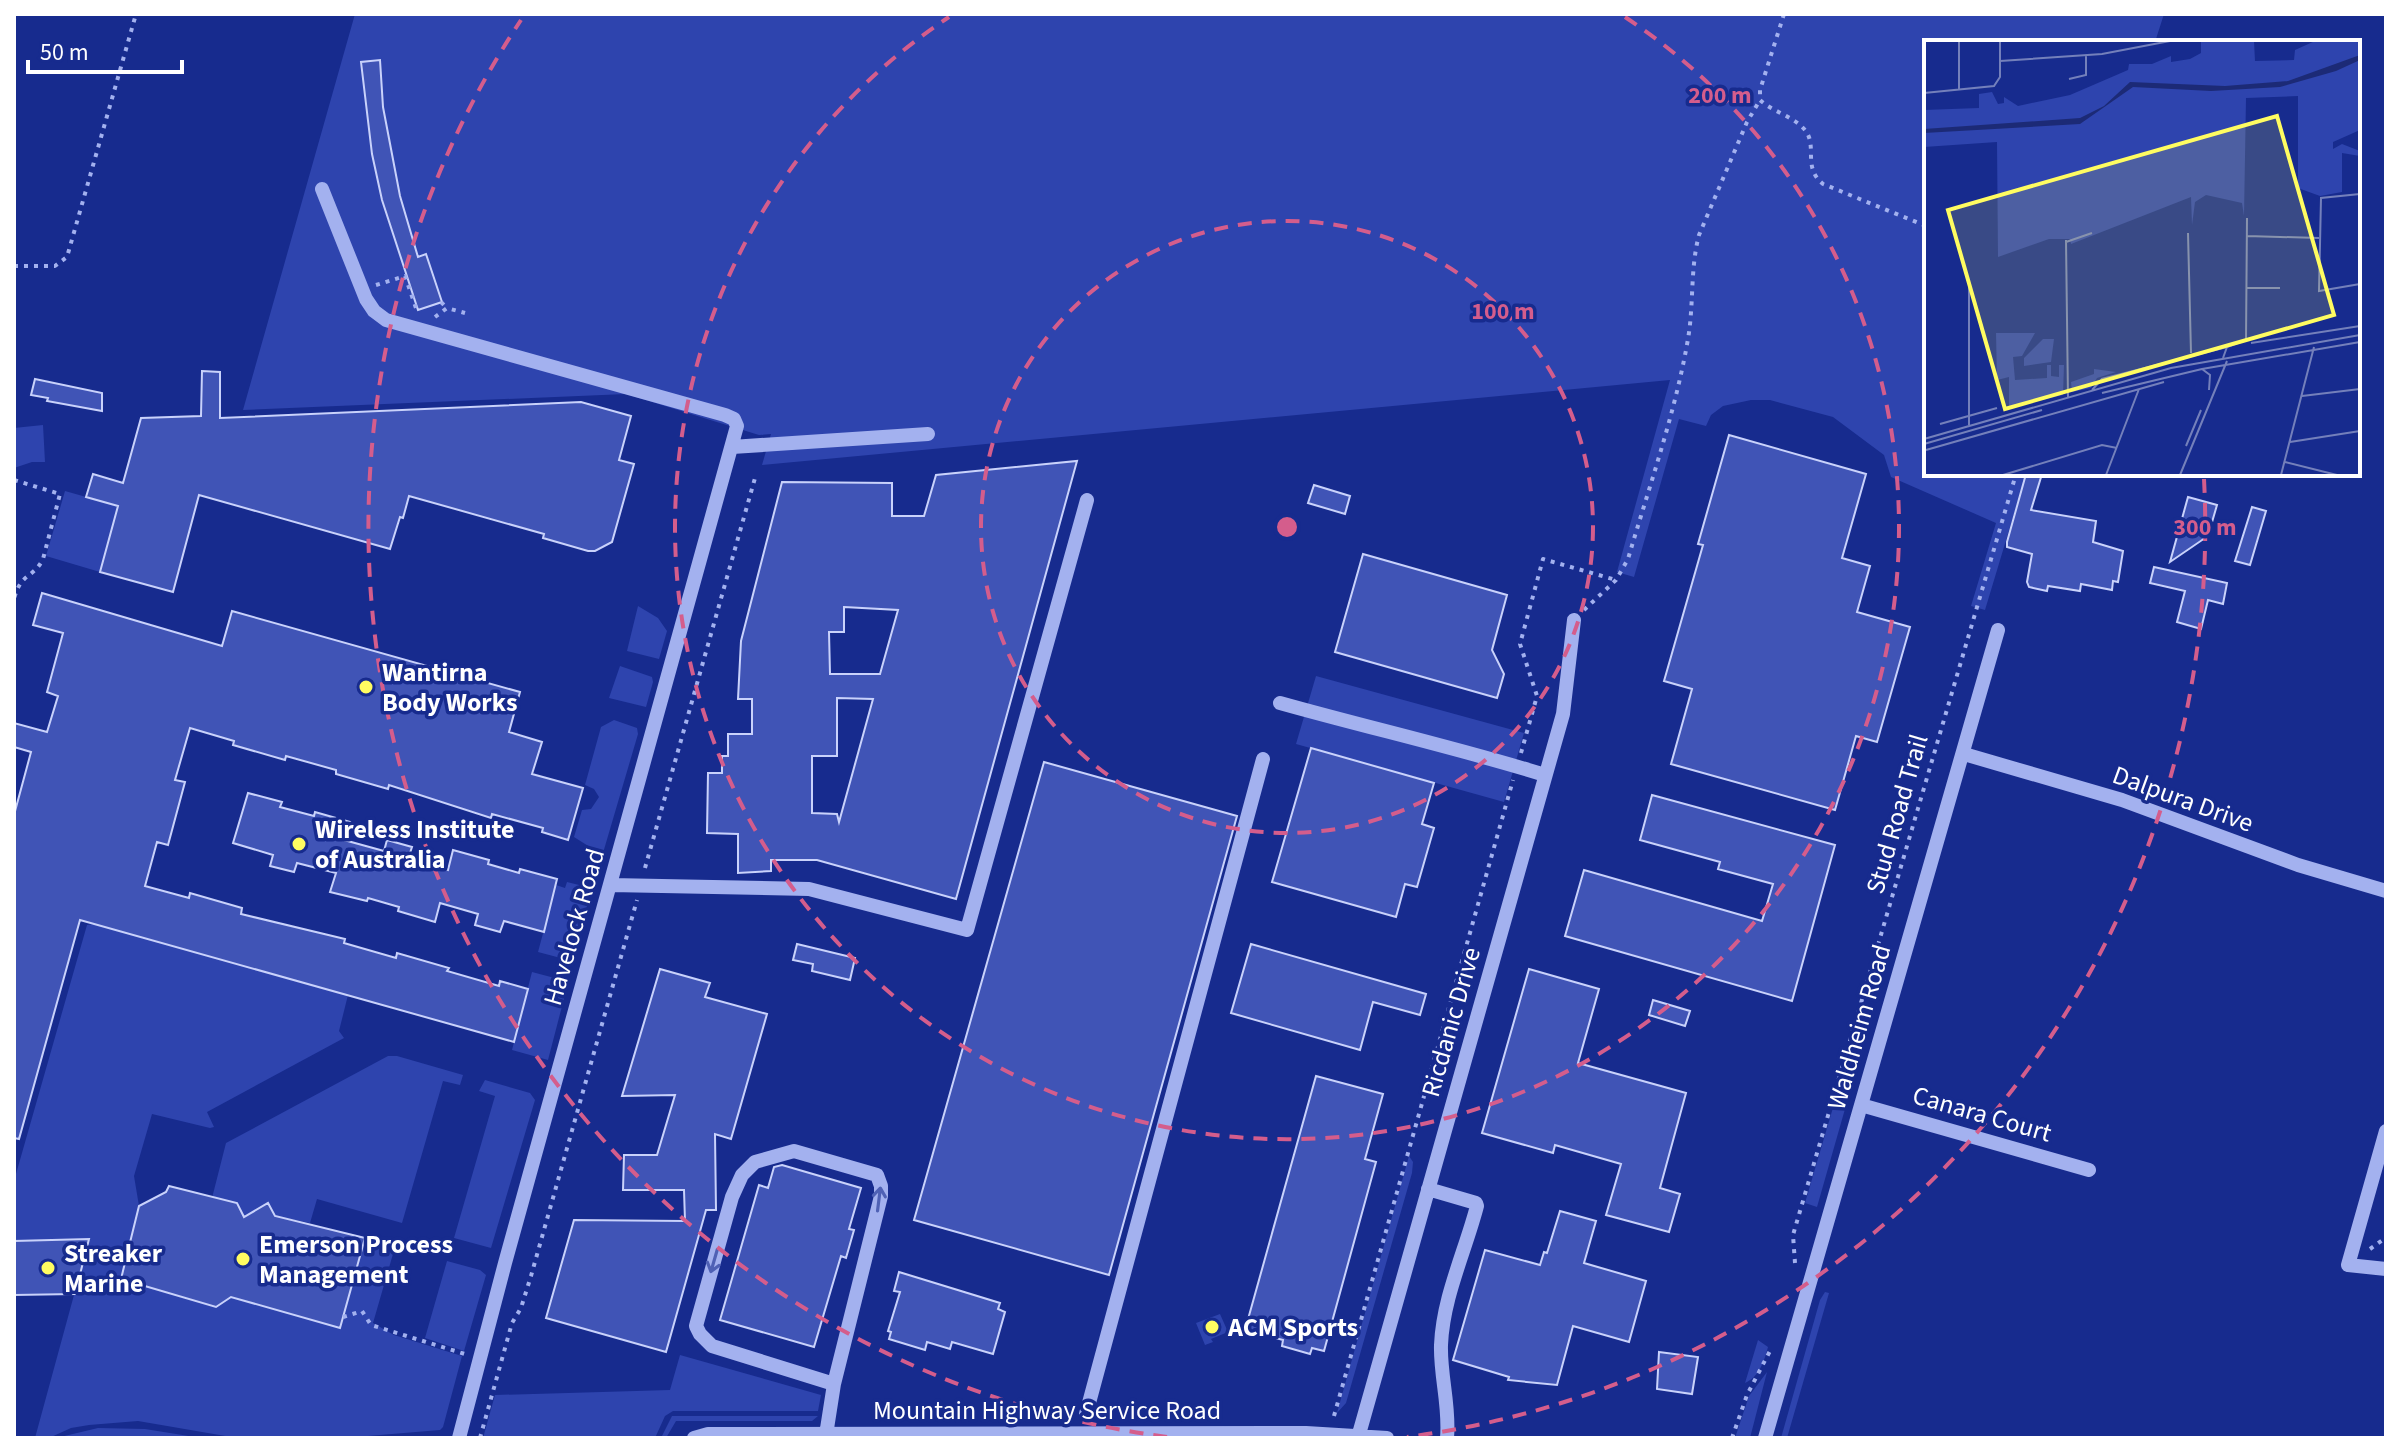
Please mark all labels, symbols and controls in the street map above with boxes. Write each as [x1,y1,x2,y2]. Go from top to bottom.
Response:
scale bar [28,24,182,74]
text: 50 m [40,35,89,70]
inset map [1924,40,2360,476]
text: 200 m [1688,78,1752,113]
text: 100 m [1471,294,1535,329]
text: 300 m [2173,510,2237,545]
centre of rings [1273,513,1301,541]
place label: Wantirna Body Works [382,654,518,721]
marker: Wantirna Body Works [357,678,375,696]
street label: Stud Road Trail [1857,730,1937,898]
street label: Dalpura Drive [2107,756,2259,842]
place label: Wireless Institute of Australia [315,811,515,878]
marker: Wireless Institute of Australia [290,835,308,853]
street label: Havelock Road [534,844,614,1010]
street label: Waldheim Road [1818,940,1900,1114]
street label: Ricdanic Drive [1412,943,1490,1101]
street label: Canara Court [1908,1077,2056,1152]
one-way arrow [872,1186,887,1212]
place label: Emerson Process Management [259,1226,453,1293]
place label: Streaker Marine [64,1235,163,1302]
one-way arrow [706,1248,721,1274]
marker: Emerson Process Management [234,1250,252,1268]
marker: Streaker Marine [39,1259,57,1277]
place label: ACM Sports [1227,1309,1358,1346]
marker: ACM Sports [1203,1318,1221,1336]
street label: Mountain Highway Service Road [873,1392,1221,1429]

